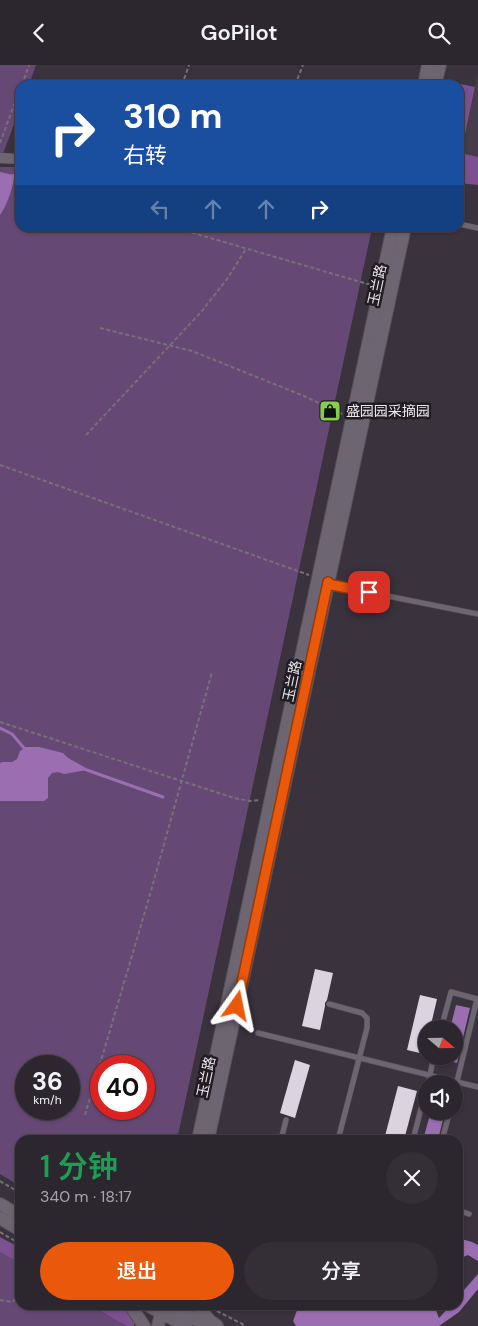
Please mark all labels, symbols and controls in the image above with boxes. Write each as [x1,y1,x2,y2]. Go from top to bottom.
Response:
text: GoPilot [200,18,278,47]
icon: back [25,19,53,47]
icon: search [425,19,453,47]
text: 310 m [123,93,222,139]
icon: right [40,100,105,165]
text: 右转 [123,141,167,170]
icon: left [146,195,174,223]
icon: ahead [199,195,227,223]
icon: ahead [252,195,280,223]
icon: right [305,195,333,223]
street label: 玉兰路 [364,263,390,307]
shop icon: 盛园园采摘园 [318,399,342,423]
place label: 盛园园采摘园 [346,402,430,420]
pin [348,571,390,613]
icon: arrive [355,578,383,606]
street label: 玉兰路 [279,659,305,703]
position arrow [210,979,262,1031]
north arrow [418,1020,462,1065]
map controls [418,1020,463,1120]
speed limit sign: 40 [90,1055,155,1120]
street label: 玉兰路 [193,1055,219,1099]
text: 36 [32,1065,63,1098]
button: sound [418,1075,463,1120]
text: km/h [33,1092,62,1108]
text: 1 分钟 [40,1147,118,1186]
button: close [386,1152,438,1204]
text: 340 m · 18:17 [40,1186,132,1207]
button: 退出 [40,1242,234,1300]
button: 分享 [244,1242,438,1300]

